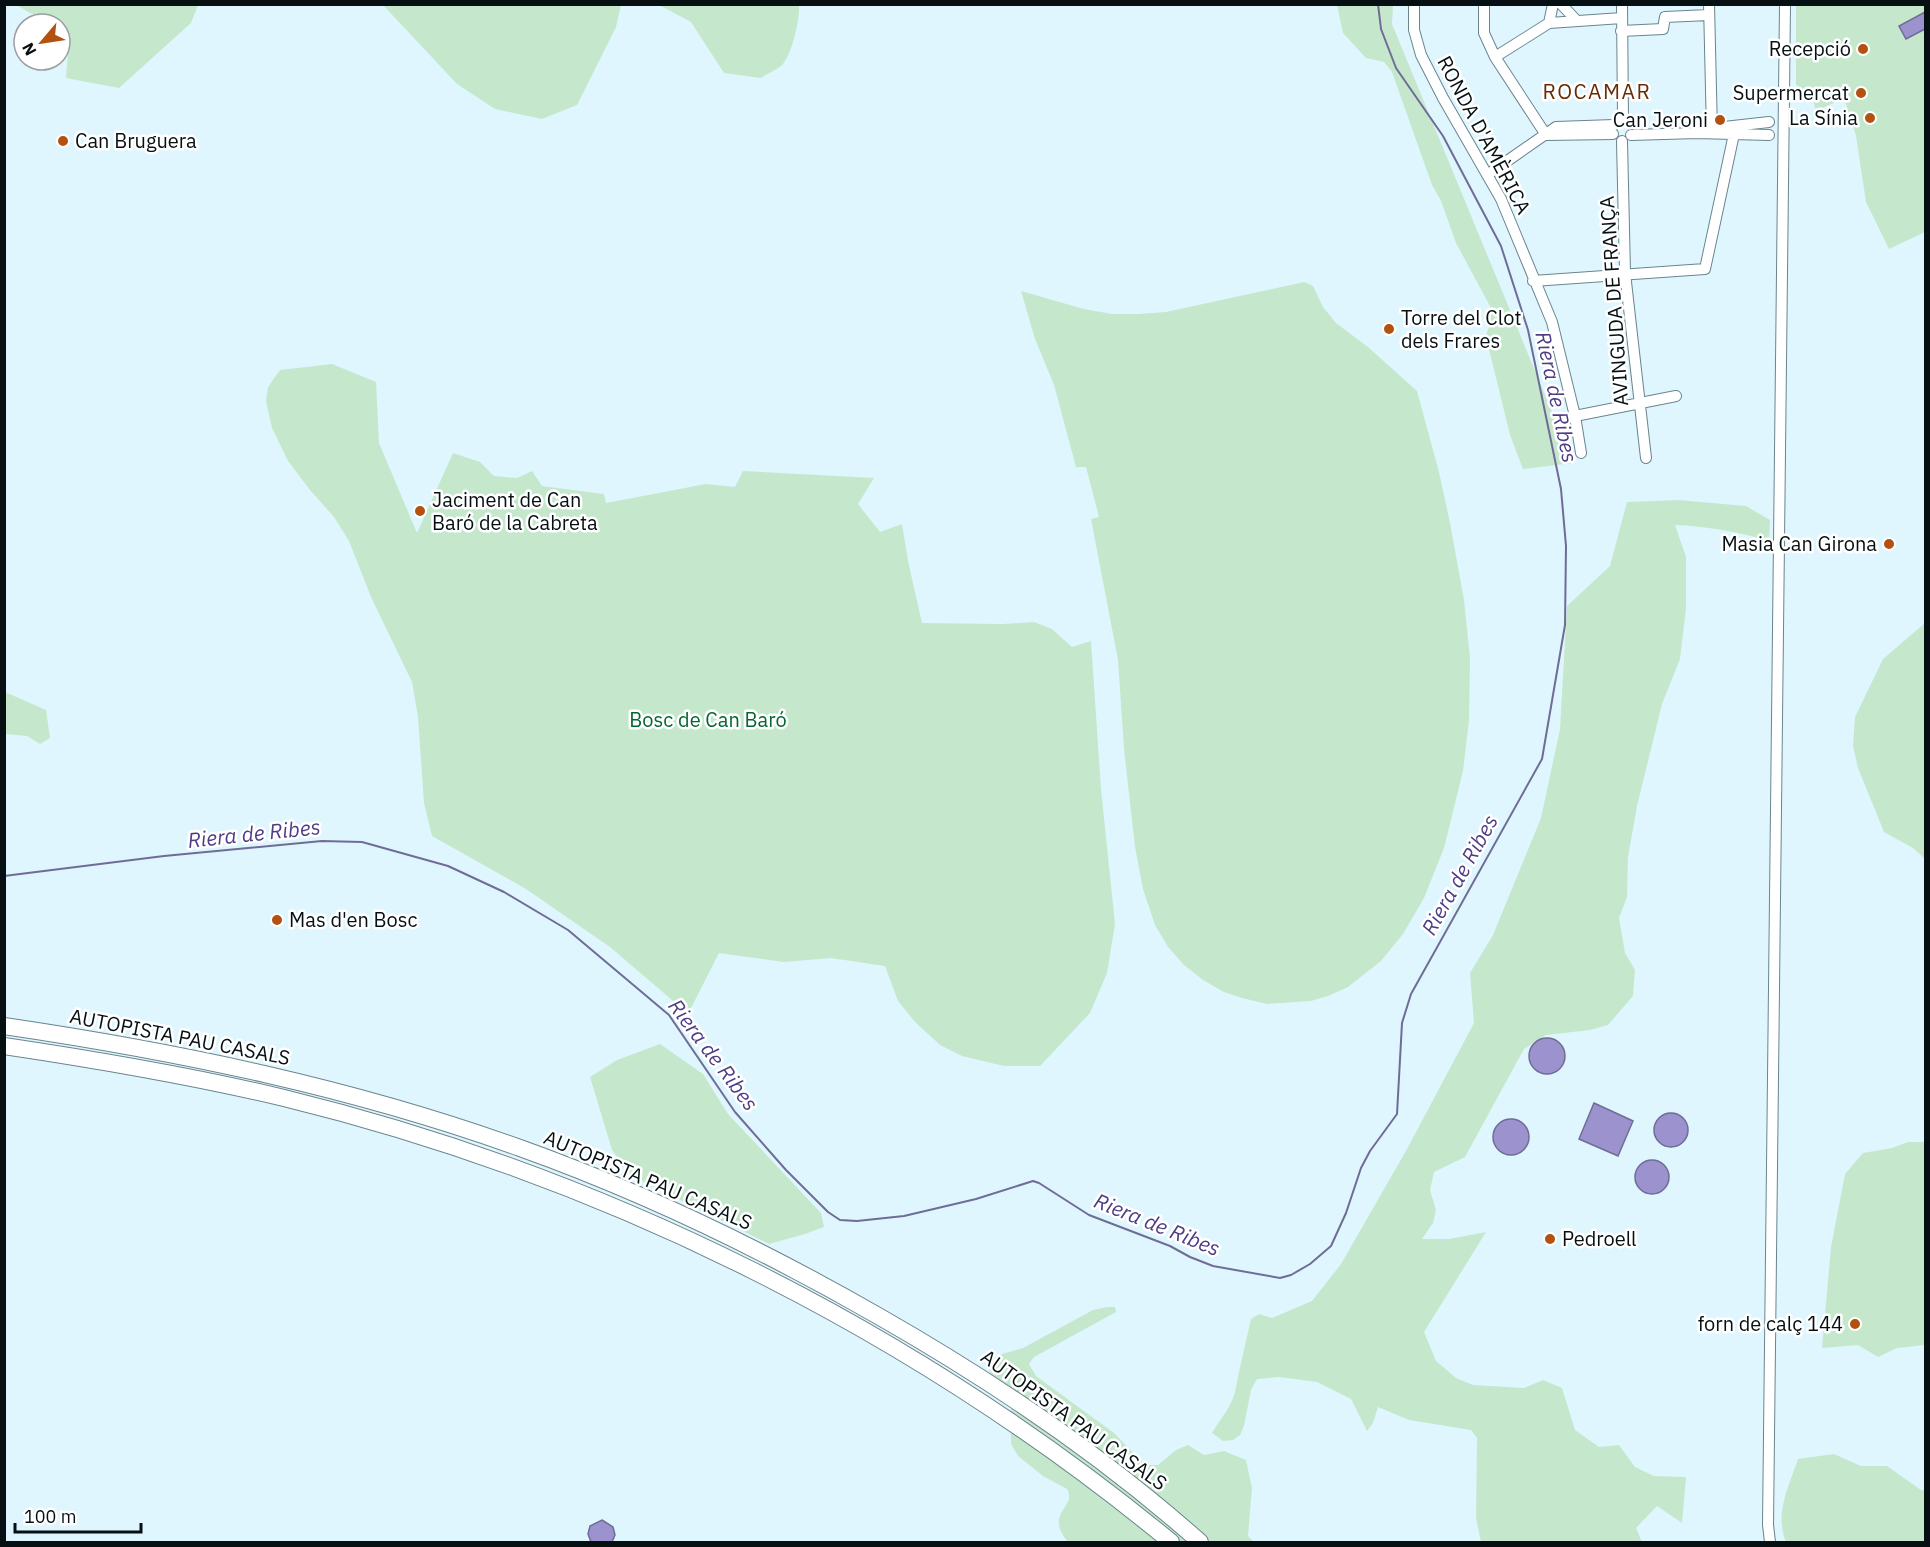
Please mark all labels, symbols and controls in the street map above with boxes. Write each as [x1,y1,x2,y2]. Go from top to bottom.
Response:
north arrow [12,12,72,72]
place label: Recepció [1769,35,1851,62]
text: N [17,39,40,59]
marker: Recepció [1856,42,1870,56]
street label: RONDA D'AMÈRICA [1431,51,1538,219]
district label: ROCAMAR [1542,77,1652,105]
place label: Supermercat [1733,79,1849,106]
marker: Supermercat [1854,86,1868,100]
place label: La Sínia [1789,104,1858,131]
place label: Can Jeroni [1613,106,1708,133]
marker: La Sínia [1863,111,1877,125]
marker: Can Jeroni [1713,113,1727,127]
place label: Can Bruguera [75,127,197,154]
marker: Can Bruguera [56,134,70,148]
street label: AVINGUDA DE FRANÇA [1593,195,1634,407]
place label: Torre del Clot dels Frares [1401,304,1521,354]
marker: Torre del Clot dels Frares [1382,322,1396,336]
water label: Riera de Ribes [1529,329,1585,465]
place label: Jaciment de Can Baró de la Cabreta [432,486,598,536]
marker: Jaciment de Can Baró de la Cabreta [413,504,427,518]
place label: Masia Can Girona [1721,530,1877,557]
marker: Masia Can Girona [1882,537,1896,551]
park label: Bosc de Can Baró [629,706,787,733]
water label: Riera de Ribes [1415,809,1504,940]
water label: Riera de Ribes [186,812,322,854]
place label: Mas d'en Bosc [289,906,418,933]
marker: Mas d'en Bosc [270,913,284,927]
water label: Riera de Ribes [663,993,765,1116]
street label: AUTOPISTA PAU CASALS [68,1002,293,1071]
street label: AUTOPISTA PAU CASALS [540,1123,757,1236]
water label: Riera de Ribes [1090,1186,1225,1262]
place label: Pedroell [1562,1225,1637,1252]
marker: Pedroell [1543,1232,1557,1246]
place label: forn de calç 144 [1698,1310,1843,1337]
marker: forn de calç 144 [1848,1317,1862,1331]
street label: AUTOPISTA PAU CASALS [976,1343,1173,1496]
scale bar [15,1496,141,1534]
text: 100 m [24,1505,76,1528]

